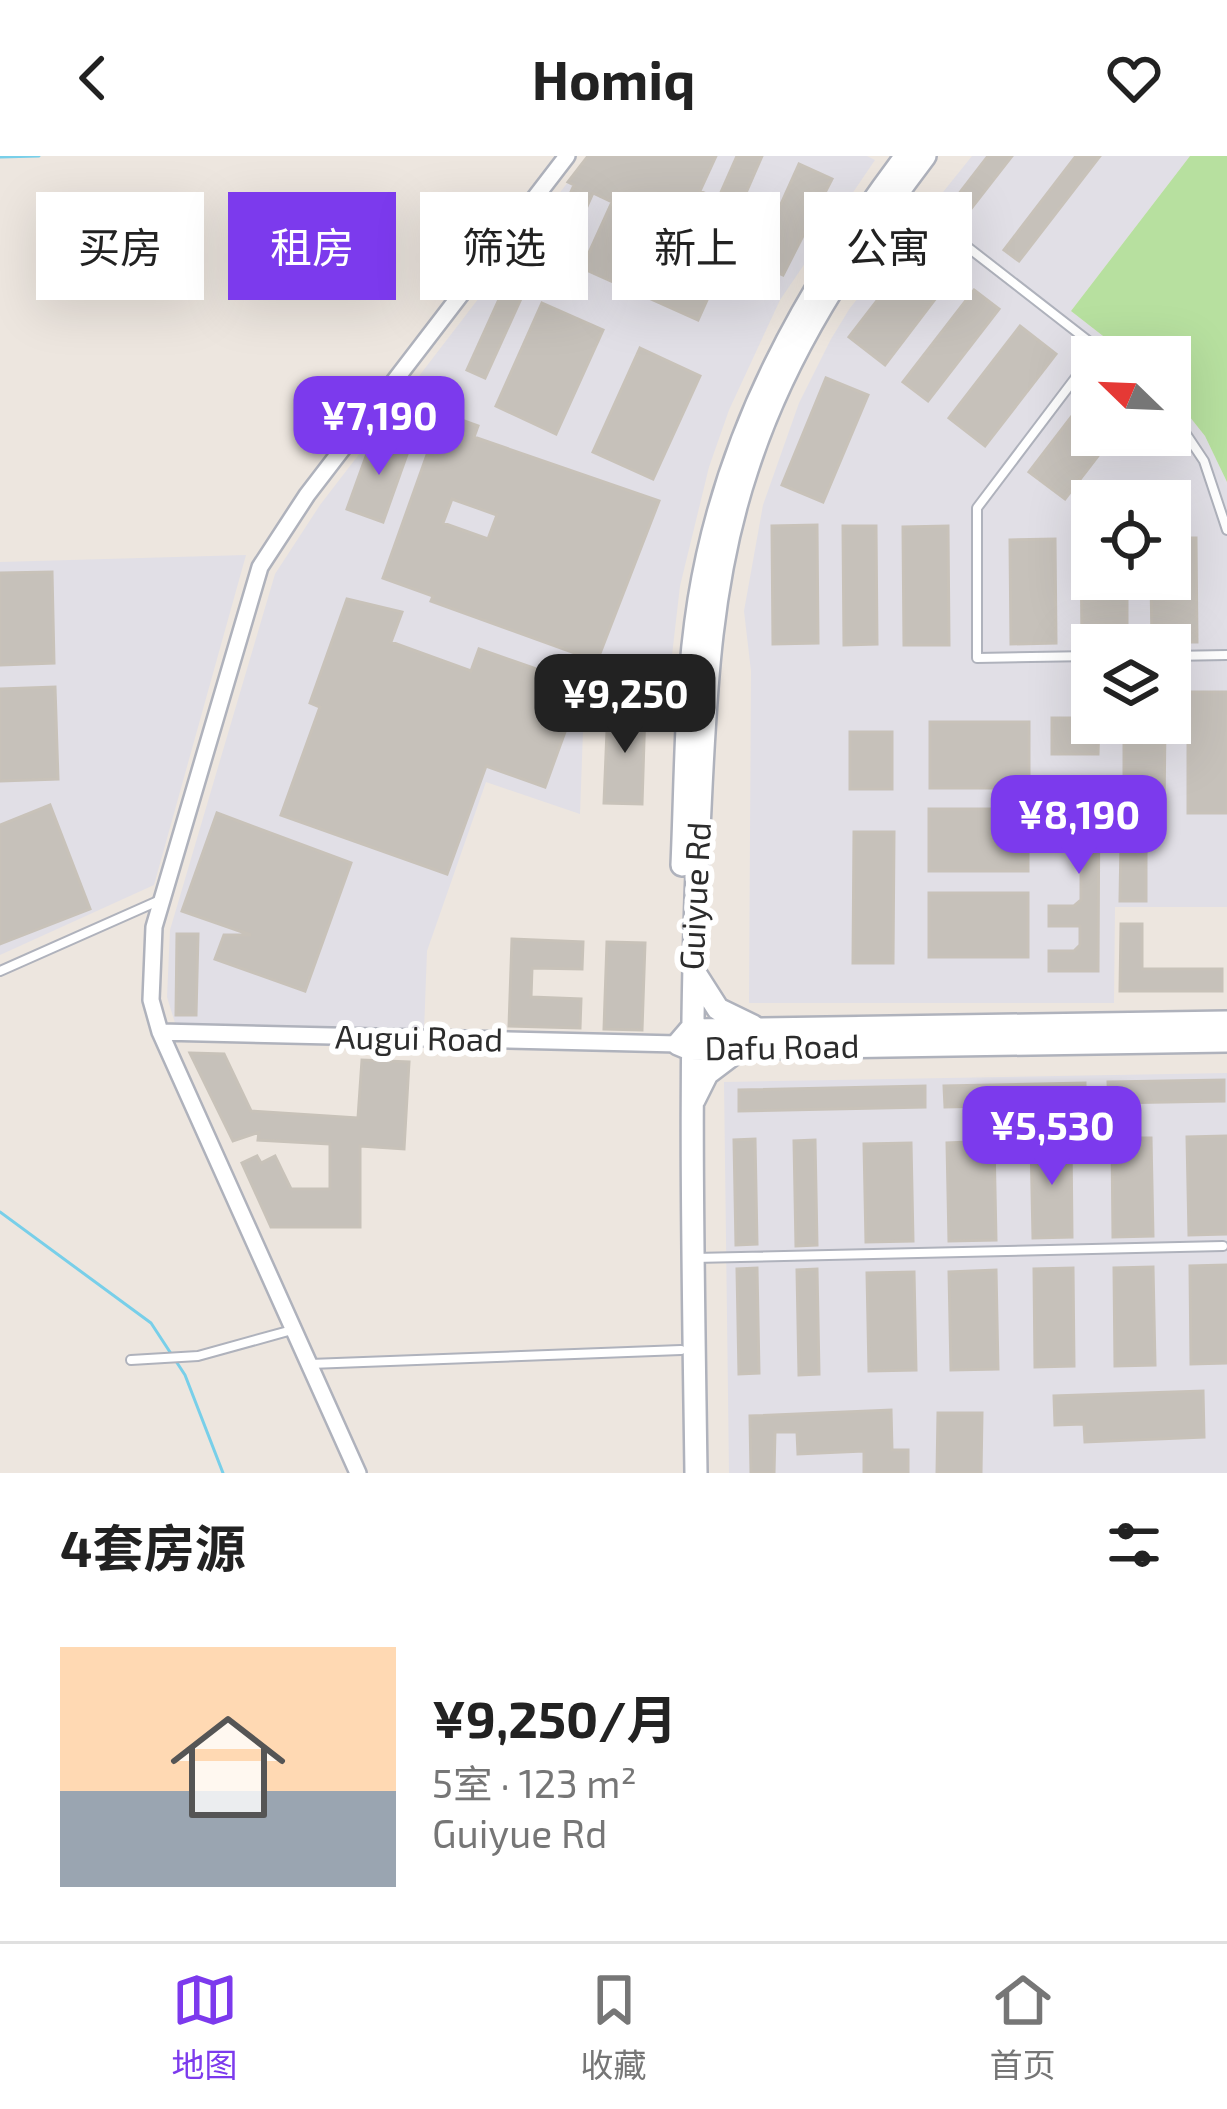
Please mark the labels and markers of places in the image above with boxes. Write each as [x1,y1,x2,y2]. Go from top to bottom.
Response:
pin: ¥7,190 [281,376,477,478]
pin: ¥9,250 [527,654,723,756]
pin: ¥8,190 [981,775,1177,877]
pin: ¥5,530 [954,1086,1150,1188]

